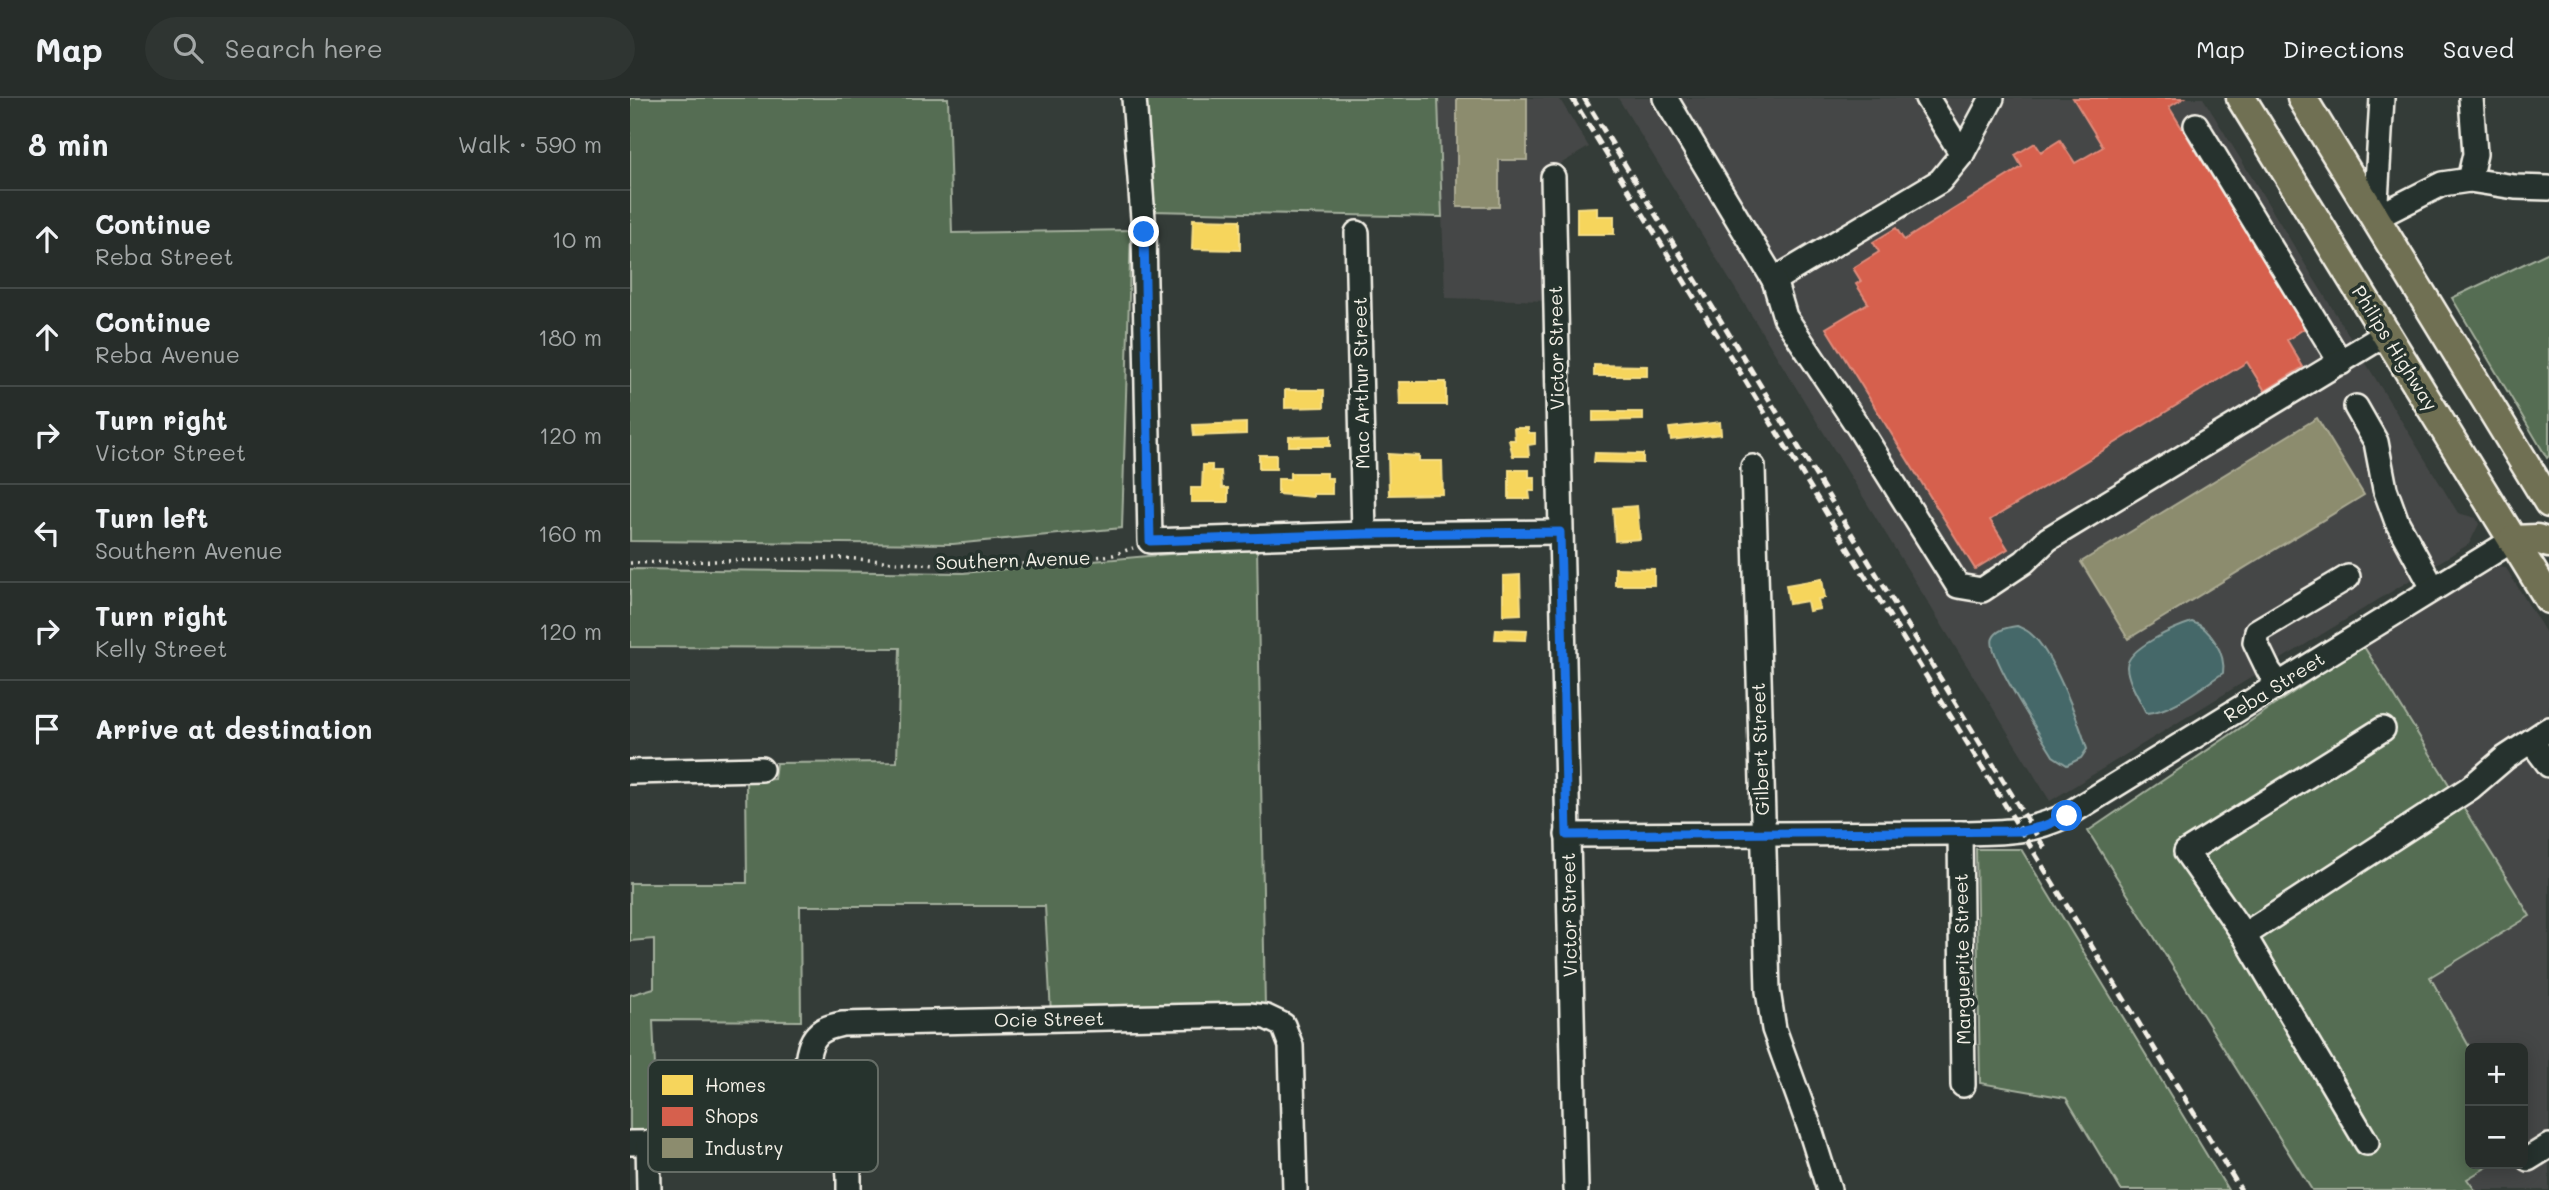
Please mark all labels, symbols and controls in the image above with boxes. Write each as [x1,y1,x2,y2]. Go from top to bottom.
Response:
search box [145,17,635,80]
text: Map [35,27,103,70]
icon: search [169,29,207,67]
text: Search here [225,31,383,65]
text: Map [2196,33,2245,64]
text: Directions [2283,33,2405,64]
text: Saved [2443,33,2514,64]
text: 8 min [28,124,109,164]
text: Walk · 590 m [458,129,602,159]
text: Continue [95,207,211,241]
route end [1128,216,1159,247]
icon: ahead [28,220,66,258]
text: 10 m [552,224,602,254]
text: Reba Street [95,241,234,271]
street label: Philips Highway [2347,280,2444,415]
street label: Victor Street [1542,285,1569,411]
street label: Mac Arthur Street [1346,297,1375,469]
text: Continue [95,305,211,339]
icon: ahead [28,318,66,356]
text: 180 m [538,322,602,352]
text: Reba Avenue [95,339,240,369]
text: Turn right [95,403,228,437]
icon: right [28,416,66,454]
text: 120 m [539,420,602,450]
text: Victor Street [95,437,246,467]
text: Turn left [95,501,208,535]
icon: left [28,514,66,552]
text: 160 m [538,518,602,548]
text: Southern Avenue [95,535,283,565]
street label: Southern Avenue [935,544,1091,575]
text: Turn right [95,599,228,633]
icon: right [28,612,66,650]
text: 120 m [539,616,602,646]
text: Kelly Street [95,633,227,663]
street label: Reba Street [2219,646,2329,727]
street label: Gilbert Street [1745,682,1774,816]
icon: arrive [28,710,66,748]
text: Arrive at destination [95,712,372,746]
route start [2051,800,2082,831]
street label: Victor Street [1555,852,1582,978]
street label: Marguerite Street [1948,873,1975,1045]
street label: Ocie Street [994,1005,1104,1032]
map controls [2465,1043,2528,1169]
button: + [2465,1043,2528,1106]
legend [648,1060,878,1172]
text: Homes [705,1072,766,1097]
text: Shops [705,1103,759,1128]
button: − [2465,1106,2528,1169]
text: Industry [705,1135,783,1160]

